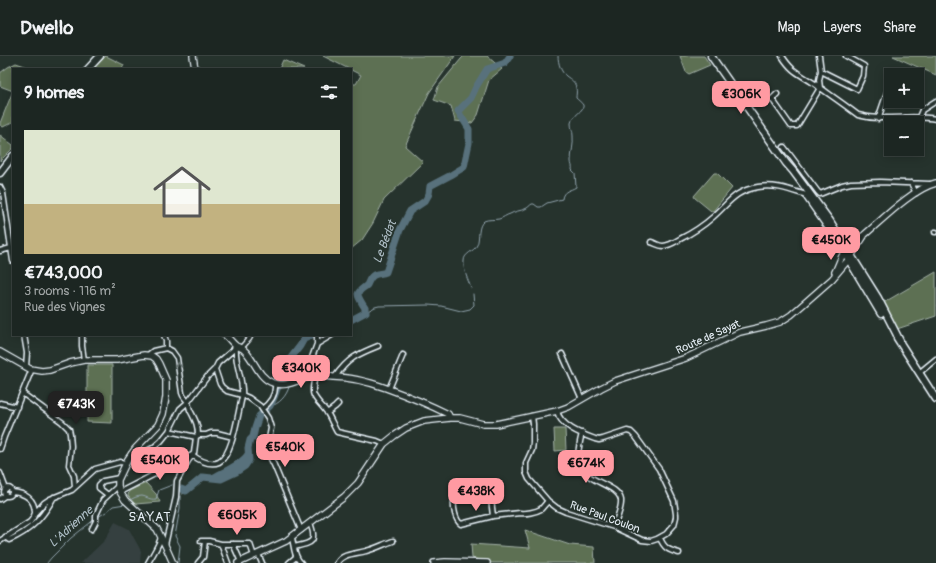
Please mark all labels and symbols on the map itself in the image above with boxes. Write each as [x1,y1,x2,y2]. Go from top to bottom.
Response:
pin: €306K [713,81,769,115]
water label: Le Bédat [370,218,400,265]
pin: €450K [803,227,859,261]
street label: Route de Sayat [674,317,743,357]
pin: €340K [273,355,329,389]
one-way arrow [174,362,182,368]
pin: €743K [48,391,104,425]
pin: €540K [257,434,313,468]
pin: €540K [132,447,188,481]
pin: €674K [558,450,614,484]
pin: €438K [448,478,504,512]
street label: Rue Paul Coulon [568,498,642,536]
pin: €605K [209,502,265,536]
water label: L'Adrienne [46,503,97,551]
district label: SAYAT [128,509,172,525]

